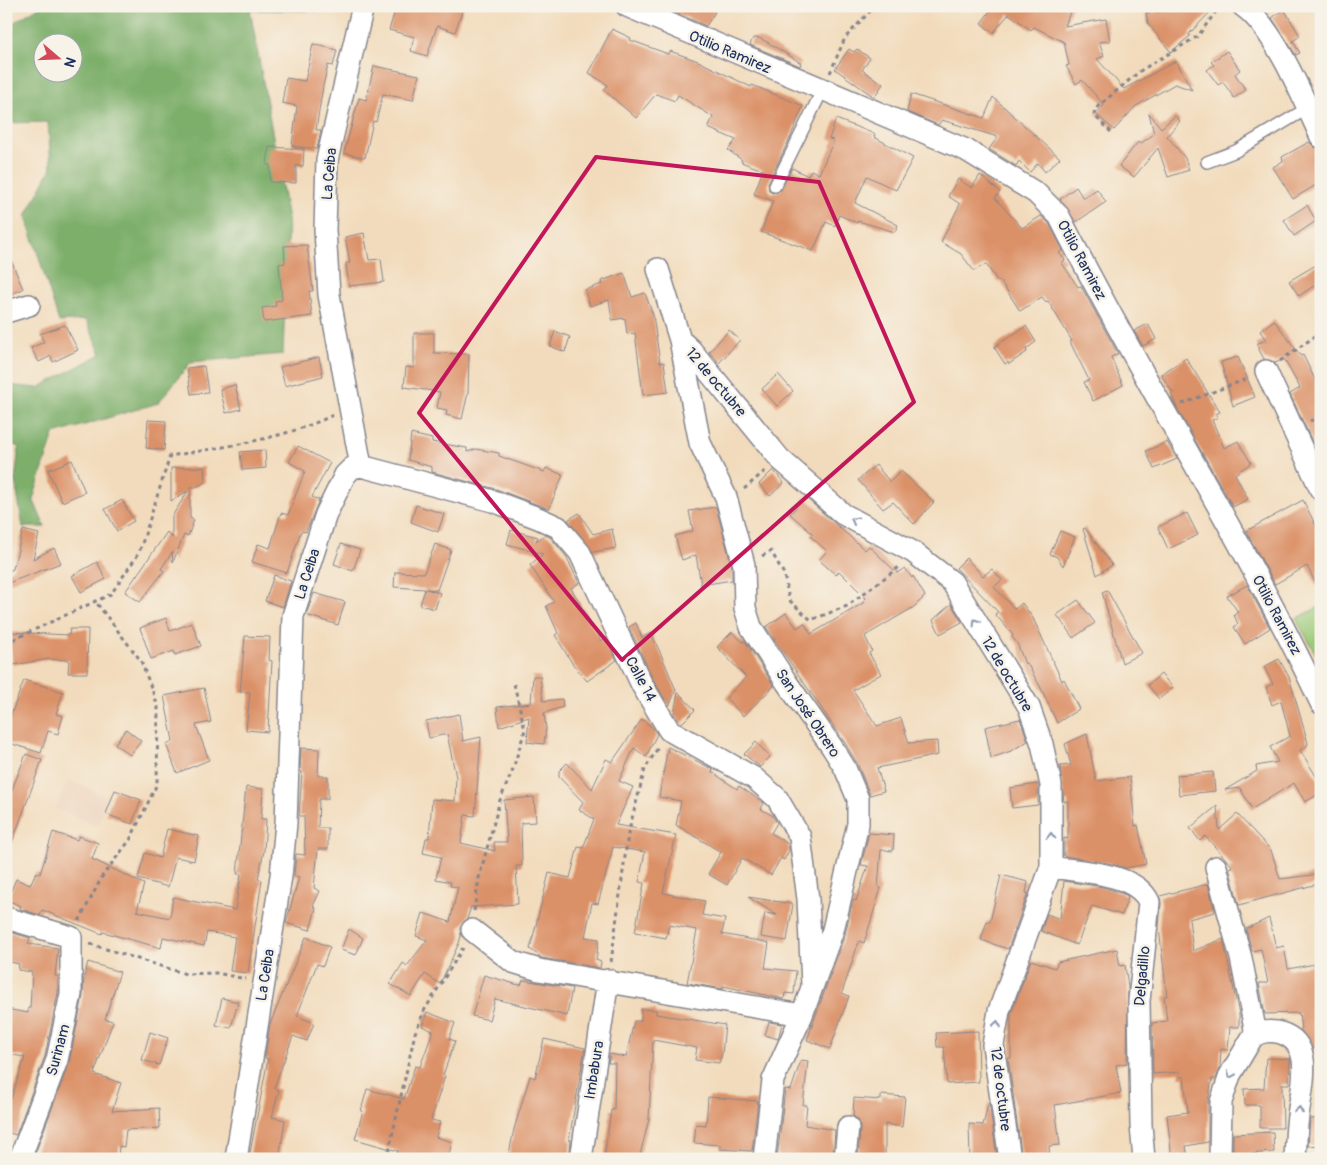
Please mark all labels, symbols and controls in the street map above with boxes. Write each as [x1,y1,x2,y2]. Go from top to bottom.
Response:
street label: Otilio Ramirez [686,27,774,78]
north arrow [32,32,82,82]
text: N [60,55,79,69]
street label: La Ceiba [318,147,341,201]
street label: Otilio Ramirez [1053,217,1111,304]
street label: 12 de octubre [681,344,751,421]
one-way arrow [850,516,859,526]
street label: La Ceiba [290,546,325,602]
street label: Otilio Ramirez [1248,572,1306,659]
one-way arrow [973,618,983,627]
street label: 12 de octubre [977,633,1037,716]
street label: Calle 14 [621,653,660,705]
street label: San José Obrero [771,665,844,761]
one-way arrow [1046,832,1056,840]
street label: Delgadillo [1130,945,1155,1007]
street label: La Ceiba [252,948,279,1002]
one-way arrow [991,1020,1001,1028]
street label: Surinam [42,1022,75,1078]
street label: Imbabura [580,1039,609,1101]
street label: 12 de octubre [986,1046,1015,1133]
one-way arrow [1226,1070,1237,1079]
one-way arrow [1294,1106,1304,1115]

